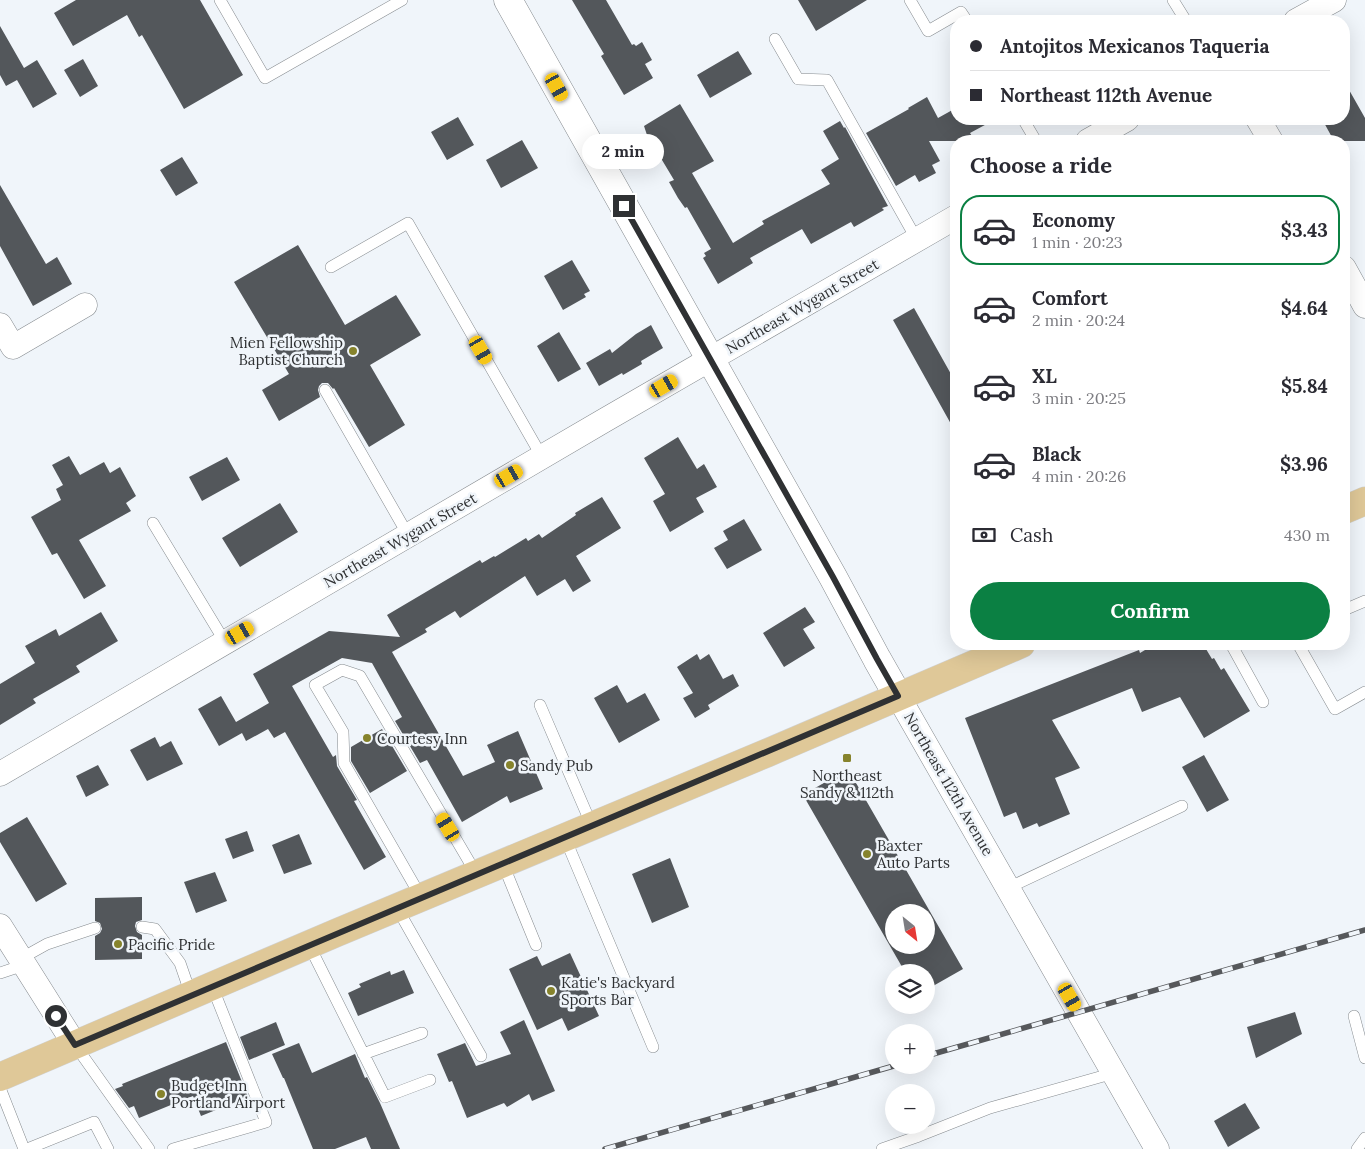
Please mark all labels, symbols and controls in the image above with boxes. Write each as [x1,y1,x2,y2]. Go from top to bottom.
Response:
text: Antojitos Mexicanos Taqueria [1000,34,1270,58]
car [543,70,570,104]
text: Northeast 112th Avenue [1000,83,1212,107]
callout: 2 min [583,134,665,168]
text: 2 min [602,141,644,161]
text: Choose a ride [970,151,1112,179]
route end [613,195,635,217]
icon: car [972,208,1017,253]
text: Economy [1032,208,1115,232]
text: $3.43 [1281,218,1328,242]
text: 1 min · 20:23 [1032,232,1123,252]
street label: Northeast Wygant Street [722,254,882,358]
icon: car [972,286,1017,331]
text: Comfort [1032,286,1108,310]
text: $4.64 [1281,296,1328,320]
text: 2 min · 20:24 [1032,310,1125,330]
place label: Mien Fellowship Baptist Church [230,333,343,369]
car [467,333,494,367]
marker: Mien Fellowship Baptist Church [347,345,359,357]
icon: car [972,364,1017,409]
text: XL [1032,364,1057,388]
car [647,372,680,400]
text: $5.84 [1281,374,1328,398]
text: 3 min · 20:25 [1032,388,1126,408]
icon: car [972,442,1017,487]
text: Black [1032,442,1081,466]
text: $3.96 [1280,452,1328,476]
car [492,462,525,490]
text: 4 min · 20:26 [1032,466,1126,486]
street label: Northeast Wygant Street [320,488,480,592]
icon: cash [970,521,998,549]
text: Cash [1010,523,1053,547]
text: 430 m [1284,525,1330,545]
button: Confirm [970,582,1330,640]
car [223,619,256,647]
street label: Northeast 112th Avenue [900,709,998,859]
place label: Courtesy Inn [377,729,468,748]
marker: Courtesy Inn [361,732,373,744]
marker: Northeast Sandy & 112th [841,752,853,764]
place label: Sandy Pub [520,756,593,775]
marker: Sandy Pub [504,759,516,771]
place label: Northeast Sandy & 112th [800,766,894,802]
car [433,810,462,844]
place label: Baxter Auto Parts [876,836,950,872]
marker: Baxter Auto Parts [861,848,873,860]
north arrow [885,904,935,954]
map controls [885,904,935,1134]
place label: Pacific Pride [128,935,215,954]
marker: Pacific Pride [112,938,124,950]
button: layers [885,964,935,1014]
place label: Katie's Backyard Sports Bar [561,973,675,1009]
car [1056,980,1083,1014]
marker: Katie's Backyard Sports Bar [545,985,557,997]
route start [45,1005,67,1027]
button: + [885,1024,935,1074]
place label: Budget Inn Portland Airport [171,1076,285,1112]
button: − [885,1084,935,1134]
marker: Budget Inn Portland Airport [155,1088,167,1100]

